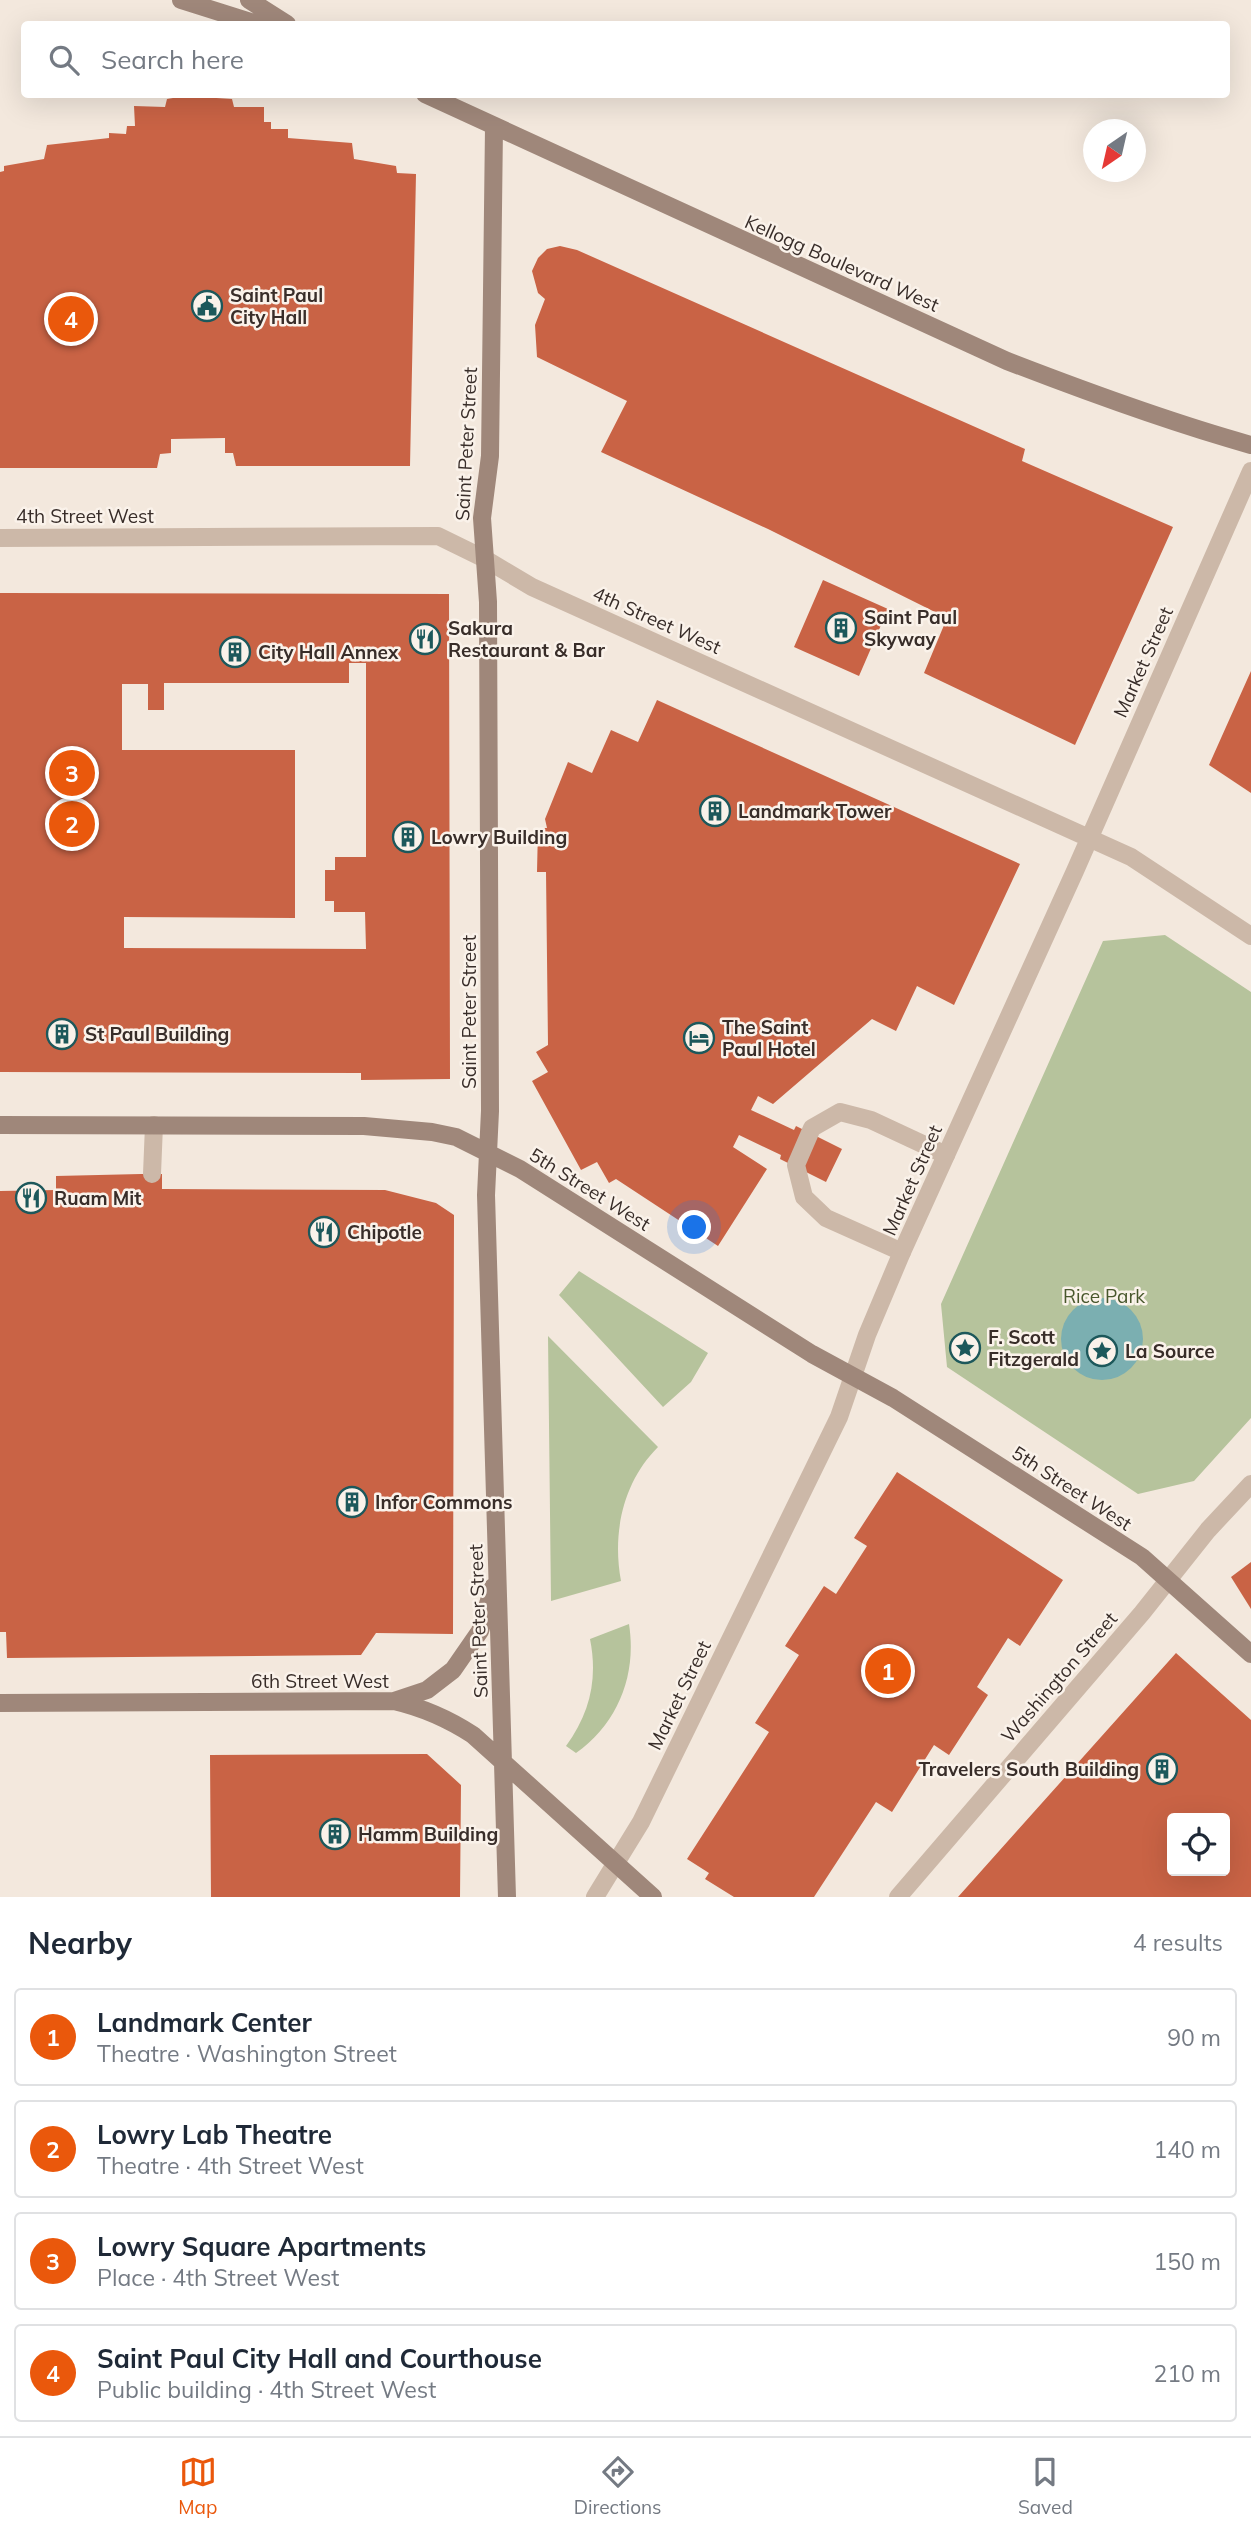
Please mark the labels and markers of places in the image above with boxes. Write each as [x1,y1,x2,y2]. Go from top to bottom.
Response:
place label: Saint Paul City Hall [230,283,323,329]
public building icon: Saint Paul City Hall [190,289,224,323]
pin: 4 [48,293,94,345]
place label: Saint Paul Skyway [864,605,957,651]
building icon: Saint Paul Skyway [824,611,858,645]
place label: Sakura Restaurant & Bar [448,616,605,662]
restaurant icon: Sakura Restaurant & Bar [408,622,442,656]
building icon: City Hall Annex [218,635,252,669]
place label: City Hall Annex [258,640,399,664]
pin: 3 [49,747,95,799]
building icon: Landmark Tower [698,794,732,828]
pin: 2 [49,798,95,850]
place label: Landmark Tower [738,799,892,823]
building icon: Lowry Building [391,820,425,854]
place label: Lowry Building [431,825,567,849]
place label: The Saint Paul Hotel [722,1015,816,1061]
building icon: St Paul Building [45,1017,79,1051]
hotel icon: The Saint Paul Hotel [682,1021,716,1055]
place label: St Paul Building [85,1022,229,1046]
restaurant icon: Ruam Mit [14,1181,48,1215]
place label: Ruam Mit [54,1186,141,1210]
restaurant icon: Chipotle [307,1215,341,1249]
place label: Chipotle [347,1220,422,1244]
place label: F. Scott Fitzgerald [988,1325,1079,1371]
place icon: F. Scott Fitzgerald [948,1331,982,1365]
place icon: La Source [1085,1334,1119,1368]
place label: La Source [1125,1339,1215,1363]
building icon: Infor Commons [335,1485,369,1519]
place label: Infor Commons [375,1490,513,1514]
pin: 1 [865,1645,911,1697]
building icon: Travelers South Building [1145,1752,1179,1786]
place label: Travelers South Building [919,1757,1139,1781]
building icon: Hamm Building [318,1817,352,1851]
place label: Hamm Building [358,1822,498,1846]

